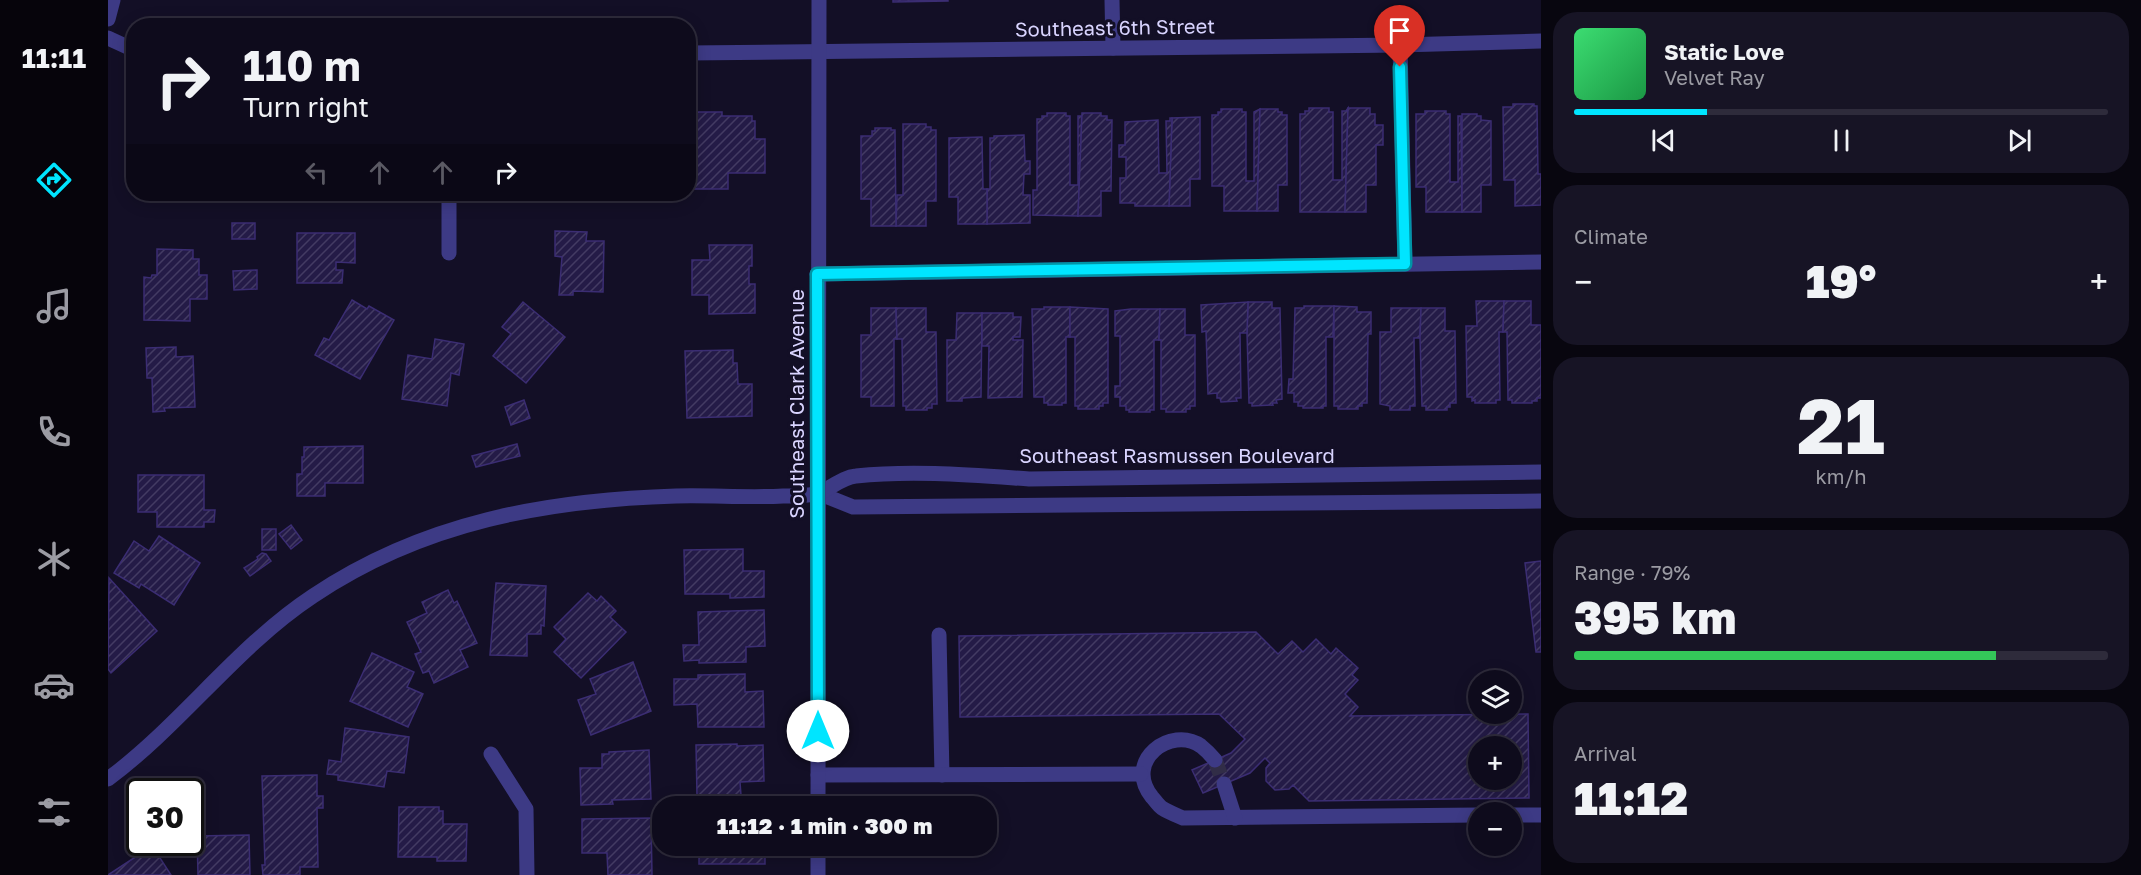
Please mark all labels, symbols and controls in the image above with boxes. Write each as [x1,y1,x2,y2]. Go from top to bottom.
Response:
pin [1374,5,1425,67]
street label: Southeast 6th Street [1015,13,1215,41]
icon: arrive [1383,14,1416,47]
text: Static Love [1664,38,1784,65]
text: 110 m [243,40,361,90]
text: 11:11 [22,42,86,74]
icon: right [144,42,222,120]
text: Velvet Ray [1664,65,1765,89]
text: Turn right [243,91,369,123]
icon: previous [1647,124,1680,157]
icon: pause [1825,124,1858,157]
icon: next [2003,124,2036,157]
icon: left [300,156,333,189]
icon: ahead [363,156,396,189]
icon: ahead [426,156,459,189]
icon: right [489,156,522,189]
icon: directions [33,159,75,201]
text: Climate [1574,224,1648,248]
text: 19° [1806,254,1876,308]
text: − [1574,262,1592,301]
text: + [2090,262,2108,301]
icon: music [33,285,75,327]
street label: Southeast Clark Avenue [784,289,808,519]
text: 21 [1797,378,1885,471]
icon: phone [33,411,75,453]
street label: Southeast Rasmussen Boulevard [1019,443,1335,467]
text: km/h [1816,464,1866,488]
icon: climate [33,538,75,580]
text: Range · 79% [1574,560,1690,584]
text: 395 km [1574,590,1736,644]
icon: car [33,664,75,706]
map controls [1468,670,1522,856]
button: layers [1468,670,1522,724]
position arrow [786,699,850,763]
button: + [1468,736,1522,790]
text: Arrival [1574,741,1637,765]
text: 11:12 [1574,771,1688,825]
speed limit sign: 30 [126,778,204,856]
icon: filters [33,791,75,833]
button: − [1468,802,1522,856]
text: 11:12 · 1 min · 300 m [717,812,932,839]

